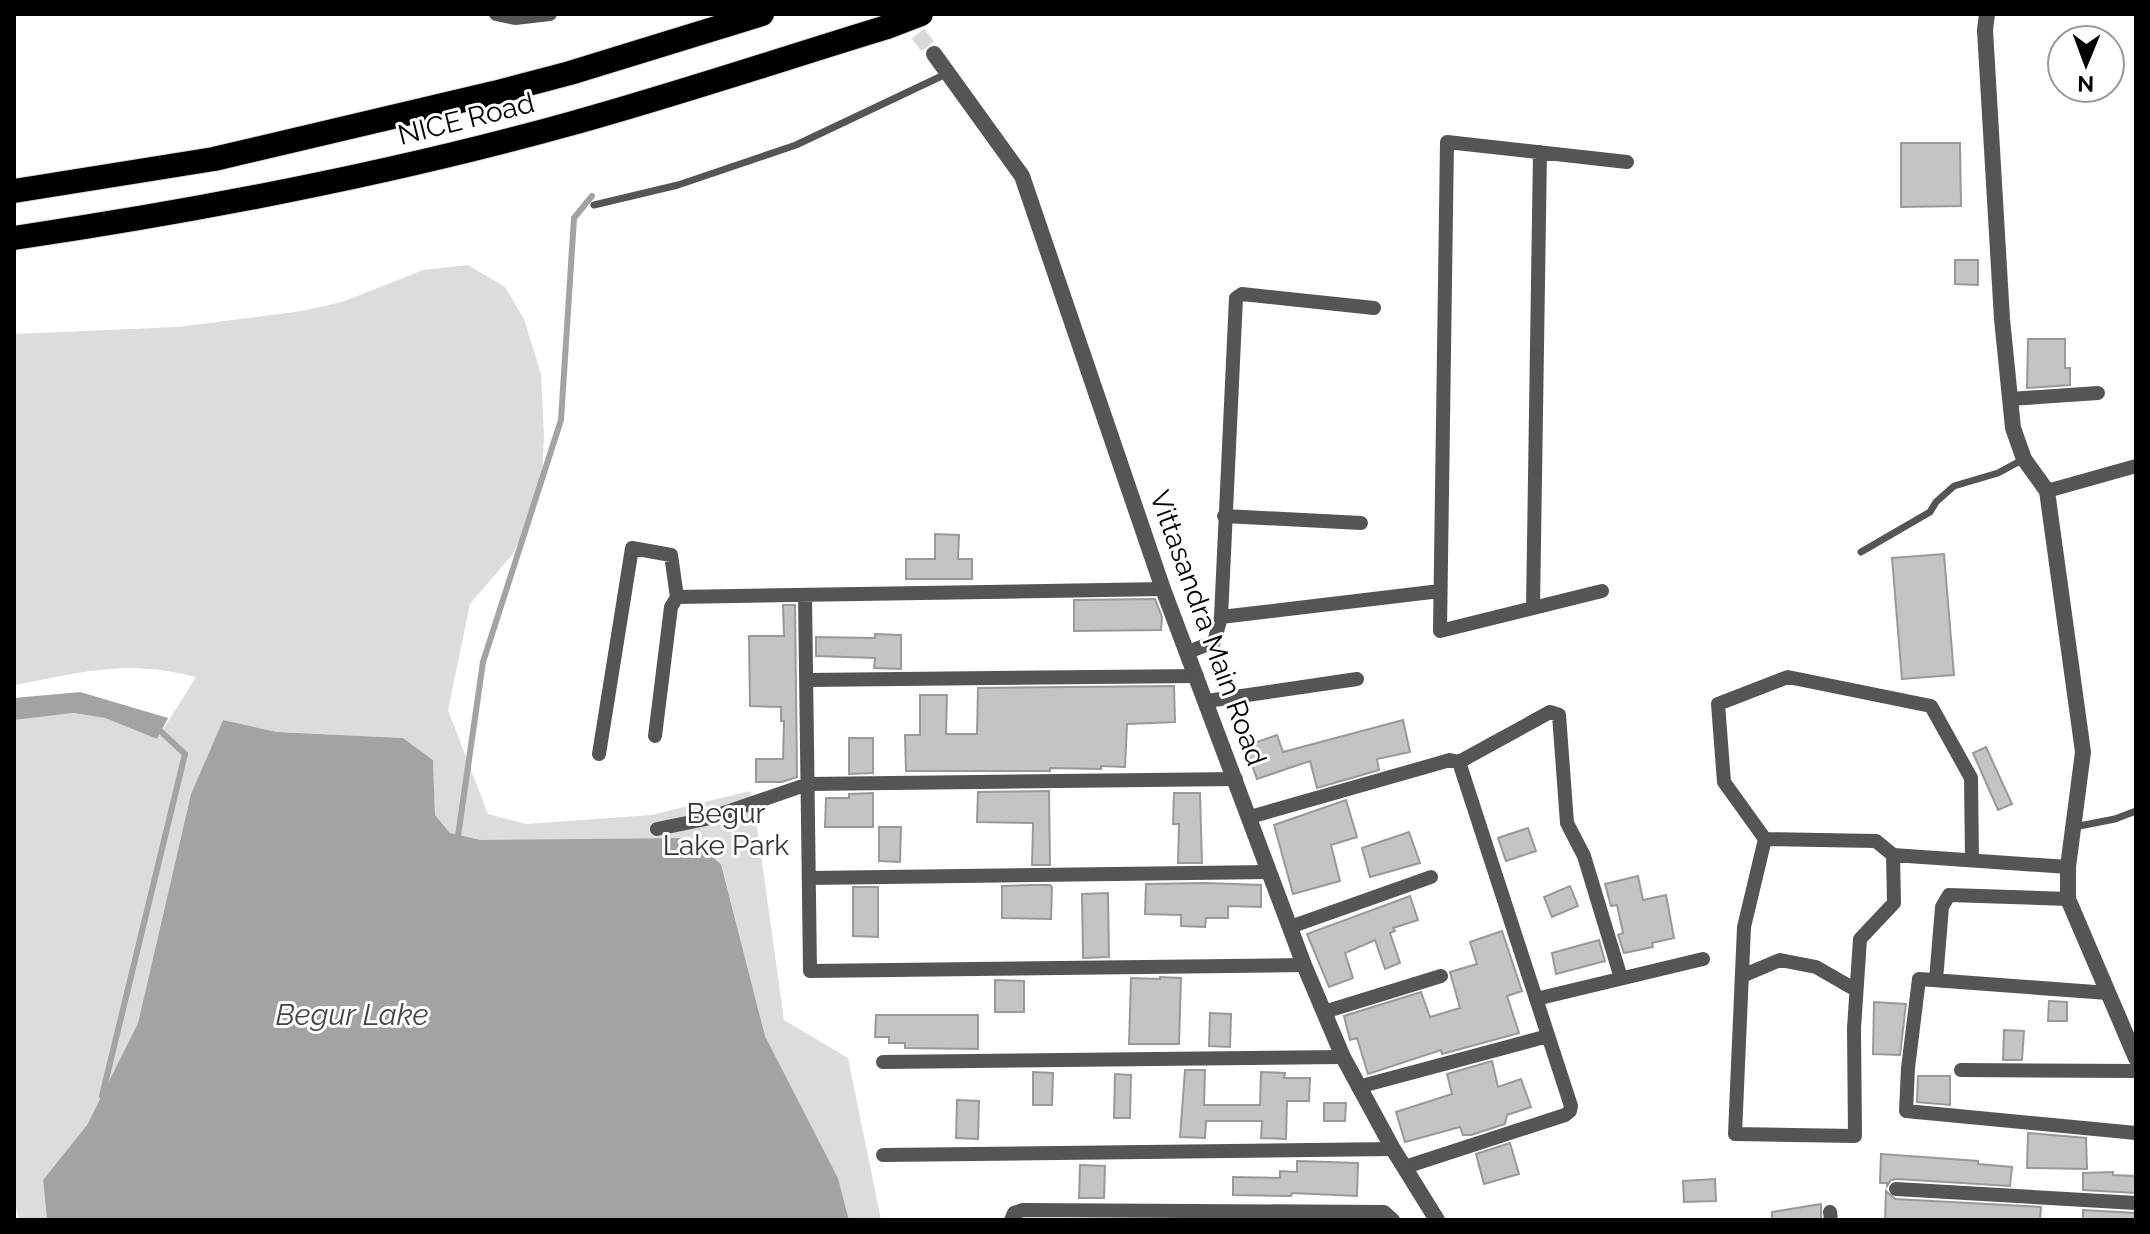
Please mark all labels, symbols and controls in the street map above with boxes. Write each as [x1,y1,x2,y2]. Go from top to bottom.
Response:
north arrow [2046,24,2126,104]
text: N [2077,71,2094,97]
street label: NICE Road [395,86,537,152]
street label: Vittasandra Main Road [1143,486,1273,770]
park label: Begur Lake Park [663,797,789,862]
water label: Begur Lake [275,997,429,1032]

